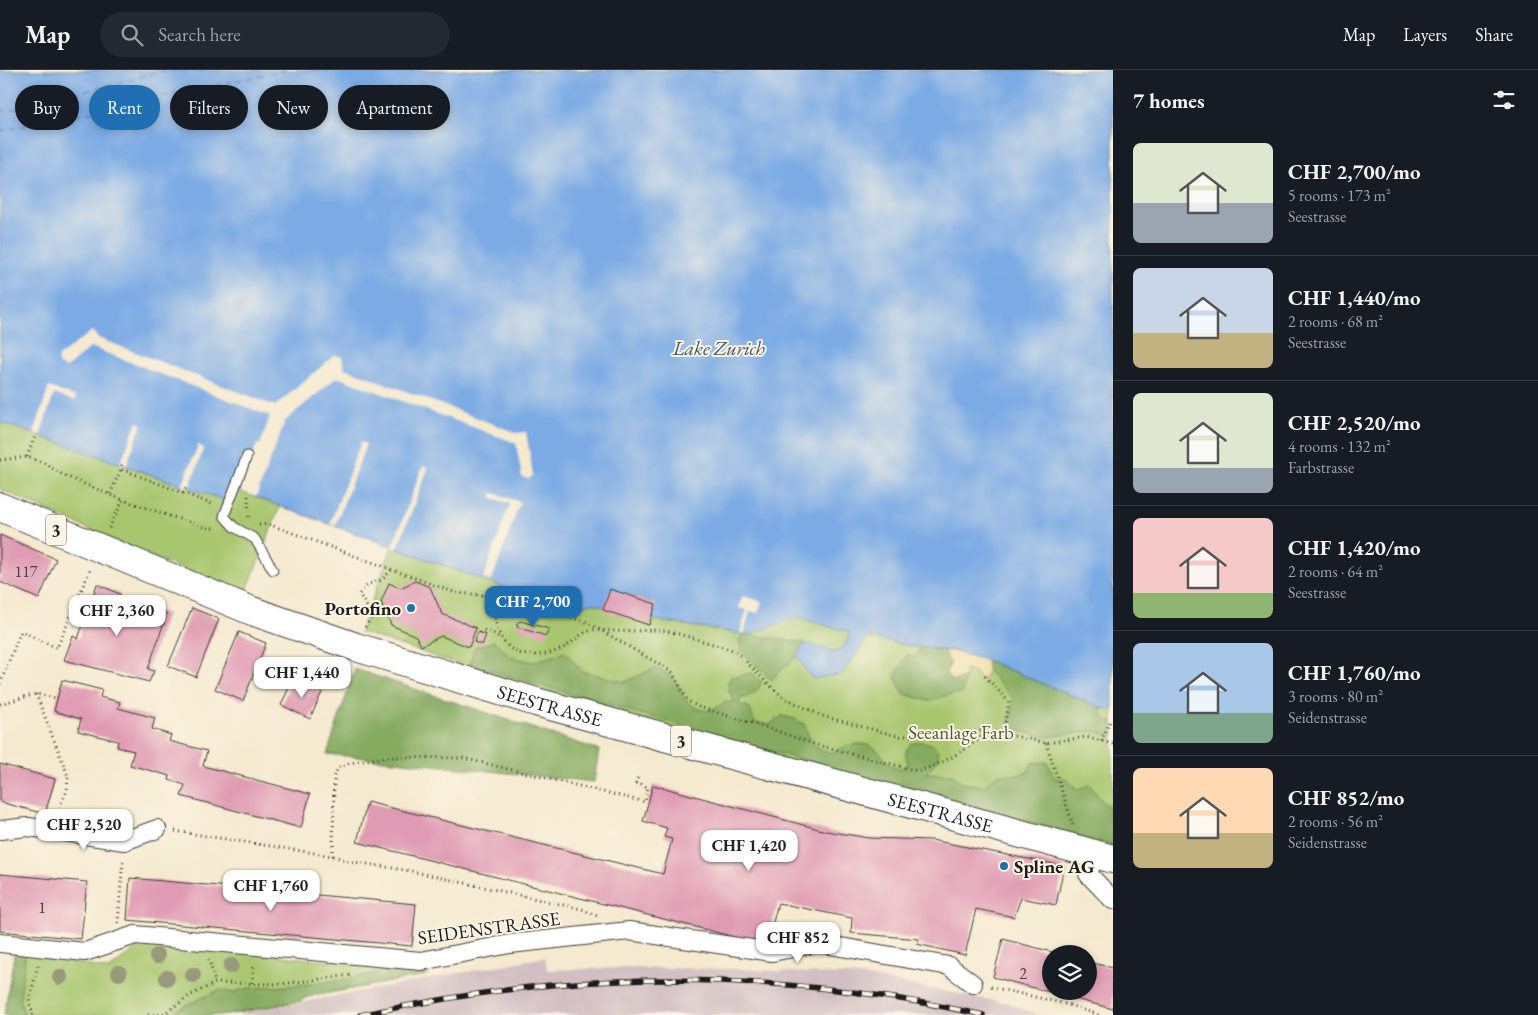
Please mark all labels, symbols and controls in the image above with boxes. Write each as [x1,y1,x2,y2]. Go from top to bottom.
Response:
search box [100,12,450,57]
text: Map [25,19,70,50]
icon: search [118,21,146,49]
text: Search here [158,22,241,47]
text: Map [1343,23,1375,46]
text: Layers [1403,23,1447,46]
text: Share [1475,23,1513,46]
chip: Buy [15,85,79,130]
chip: Rent [89,85,160,130]
chip: Filters [170,85,248,130]
chip: New [258,85,328,130]
chip: Apartment [338,85,450,130]
icon: filters [1490,86,1518,114]
text: 7 homes [1133,87,1205,114]
text: CHF 2,700/mo [1288,158,1421,185]
icon: home [1173,163,1233,223]
text: 5 rooms · 173 m² [1288,185,1391,206]
text: Seestrasse [1288,206,1346,227]
text: CHF 1,440/mo [1288,284,1421,311]
icon: home [1173,288,1233,348]
text: 2 rooms · 68 m² [1288,311,1383,332]
text: Seestrasse [1288,332,1346,353]
water label: Lake Zurich [672,335,765,361]
text: CHF 2,520/mo [1288,409,1421,436]
icon: home [1173,413,1233,473]
text: 4 rooms · 132 m² [1288,436,1391,457]
text: Farbstrasse [1288,457,1354,478]
road number: 3 [46,514,66,546]
text: CHF 1,420/mo [1288,534,1421,561]
icon: home [1173,538,1233,598]
house number: 117 [14,561,38,582]
text: 2 rooms · 64 m² [1288,561,1383,582]
text: Seestrasse [1288,582,1346,603]
pin: CHF 2,700 [476,586,590,628]
text: CHF 2,700 [496,591,570,612]
pin: CHF 2,360 [60,594,174,637]
place label: Portofino [324,596,401,621]
text: CHF 2,360 [80,600,154,621]
marker: Portofino [405,602,417,614]
pin: CHF 1,440 [245,656,359,699]
text: CHF 1,760/mo [1288,659,1421,686]
text: CHF 1,440 [265,662,339,683]
icon: home [1173,663,1233,723]
street label: SEESTRASSE [494,678,605,732]
text: 3 rooms · 80 m² [1288,686,1383,707]
text: Seidenstrasse [1288,707,1367,728]
park label: Seeanlage Farb [908,720,1014,745]
road number: 3 [671,726,691,756]
text: CHF 852/mo [1288,784,1404,811]
street label: SEESTRASSE [885,786,996,838]
icon: home [1173,788,1233,848]
pin: CHF 2,520 [27,808,141,851]
text: 2 rooms · 56 m² [1288,811,1383,832]
text: CHF 2,520 [47,814,121,835]
pin: CHF 1,420 [692,830,806,872]
text: Seidenstrasse [1288,832,1367,853]
text: CHF 1,420 [712,835,786,856]
place label: Spline AG [1014,854,1095,879]
marker: Spline AG [998,860,1010,872]
pin: CHF 1,760 [214,870,328,912]
text: CHF 1,760 [234,875,308,896]
house number: 1 [38,897,46,918]
street label: SEIDENSTRASSE [416,906,562,950]
pin: CHF 852 [752,922,844,964]
text: CHF 852 [767,927,829,948]
map controls [1042,945,1097,1000]
button: layers [1042,945,1097,1000]
house number: 2 [1019,963,1027,984]

